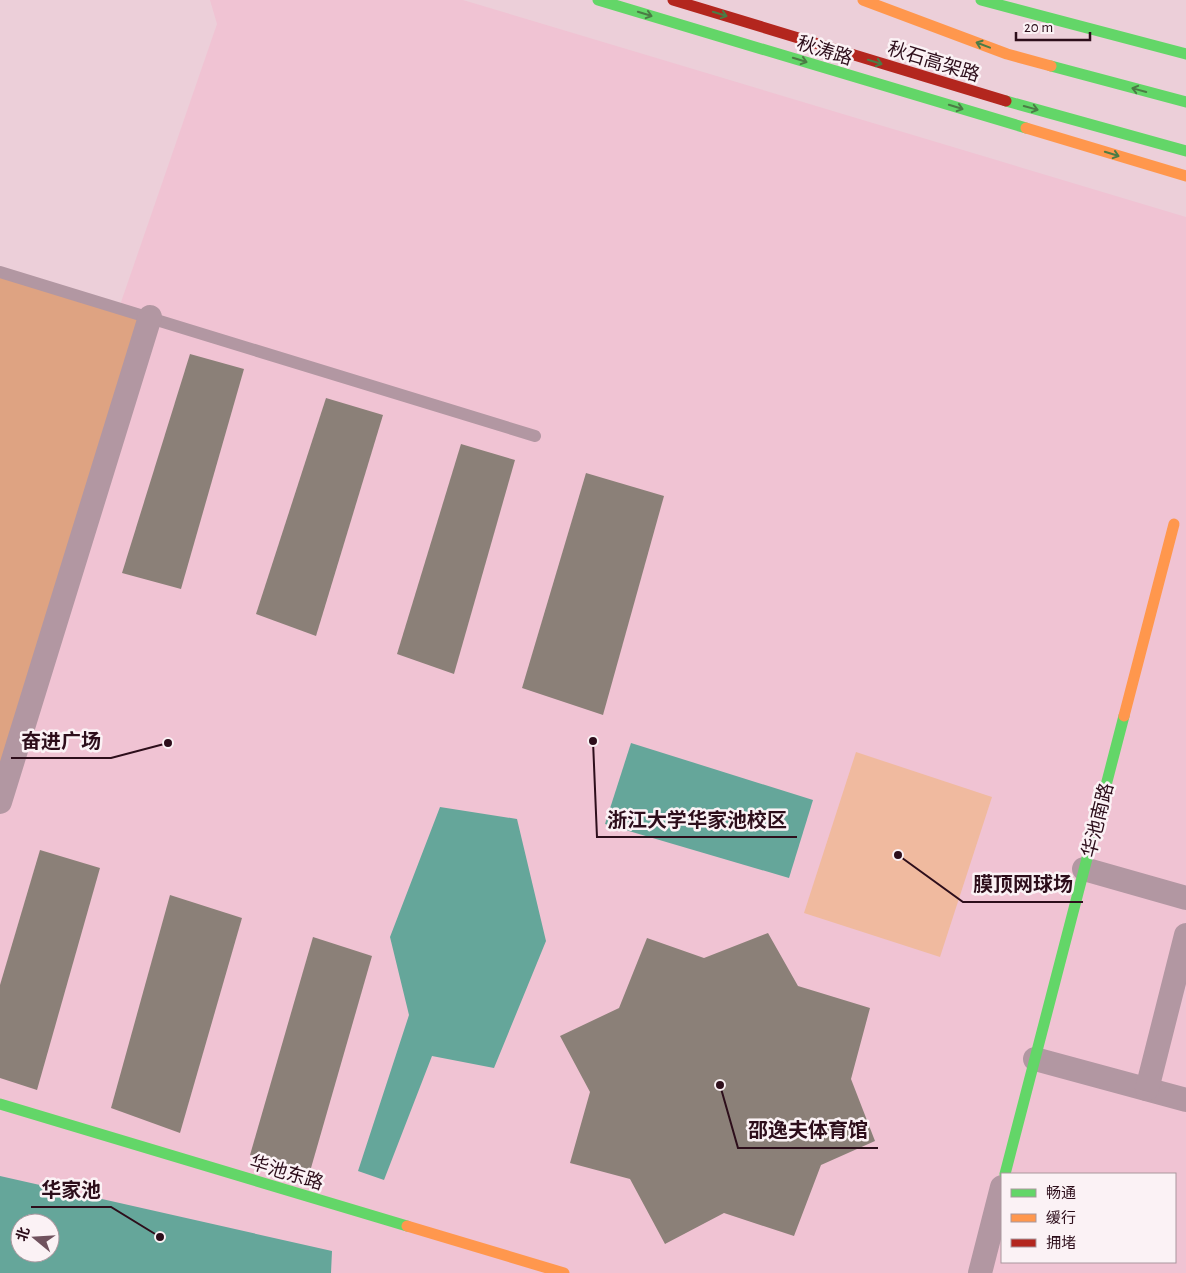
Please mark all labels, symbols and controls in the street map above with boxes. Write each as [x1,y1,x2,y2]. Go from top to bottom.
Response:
one-way arrow [636,9,652,19]
one-way arrow [712,10,728,20]
scale bar [1016,10,1090,42]
text: 20 m [1024,20,1053,35]
street label: 秋涛路 [795,32,855,69]
street label: 秋石高架路 [885,38,982,85]
one-way arrow [976,40,991,49]
one-way arrow [792,56,808,66]
one-way arrow [867,57,883,67]
one-way arrow [1131,84,1147,94]
one-way arrow [948,103,964,113]
one-way arrow [1023,104,1039,114]
one-way arrow [1103,149,1119,159]
callout: 奋进广场 [11,723,111,758]
text: 奋进广场 [21,730,101,752]
street label: 华池南路 [1079,781,1117,860]
callout: 浙江大学华家池校区 [597,802,797,837]
text: 浙江大学华家池校区 [607,809,787,831]
callout: 膜顶网球场 [963,867,1083,902]
text: 膜顶网球场 [973,874,1073,895]
callout: 邵逸夫体育馆 [738,1113,878,1148]
text: 邵逸夫体育馆 [748,1119,868,1141]
street label: 华池东路 [247,1151,326,1194]
callout: 华家池 [31,1172,111,1207]
legend [1001,1173,1176,1263]
text: 华家池 [41,1179,101,1201]
text: 畅通 [1046,1185,1076,1201]
text: 缓行 [1046,1210,1076,1226]
north arrow [10,1213,60,1263]
text: 北 [14,1225,32,1243]
text: 拥堵 [1046,1235,1076,1251]

